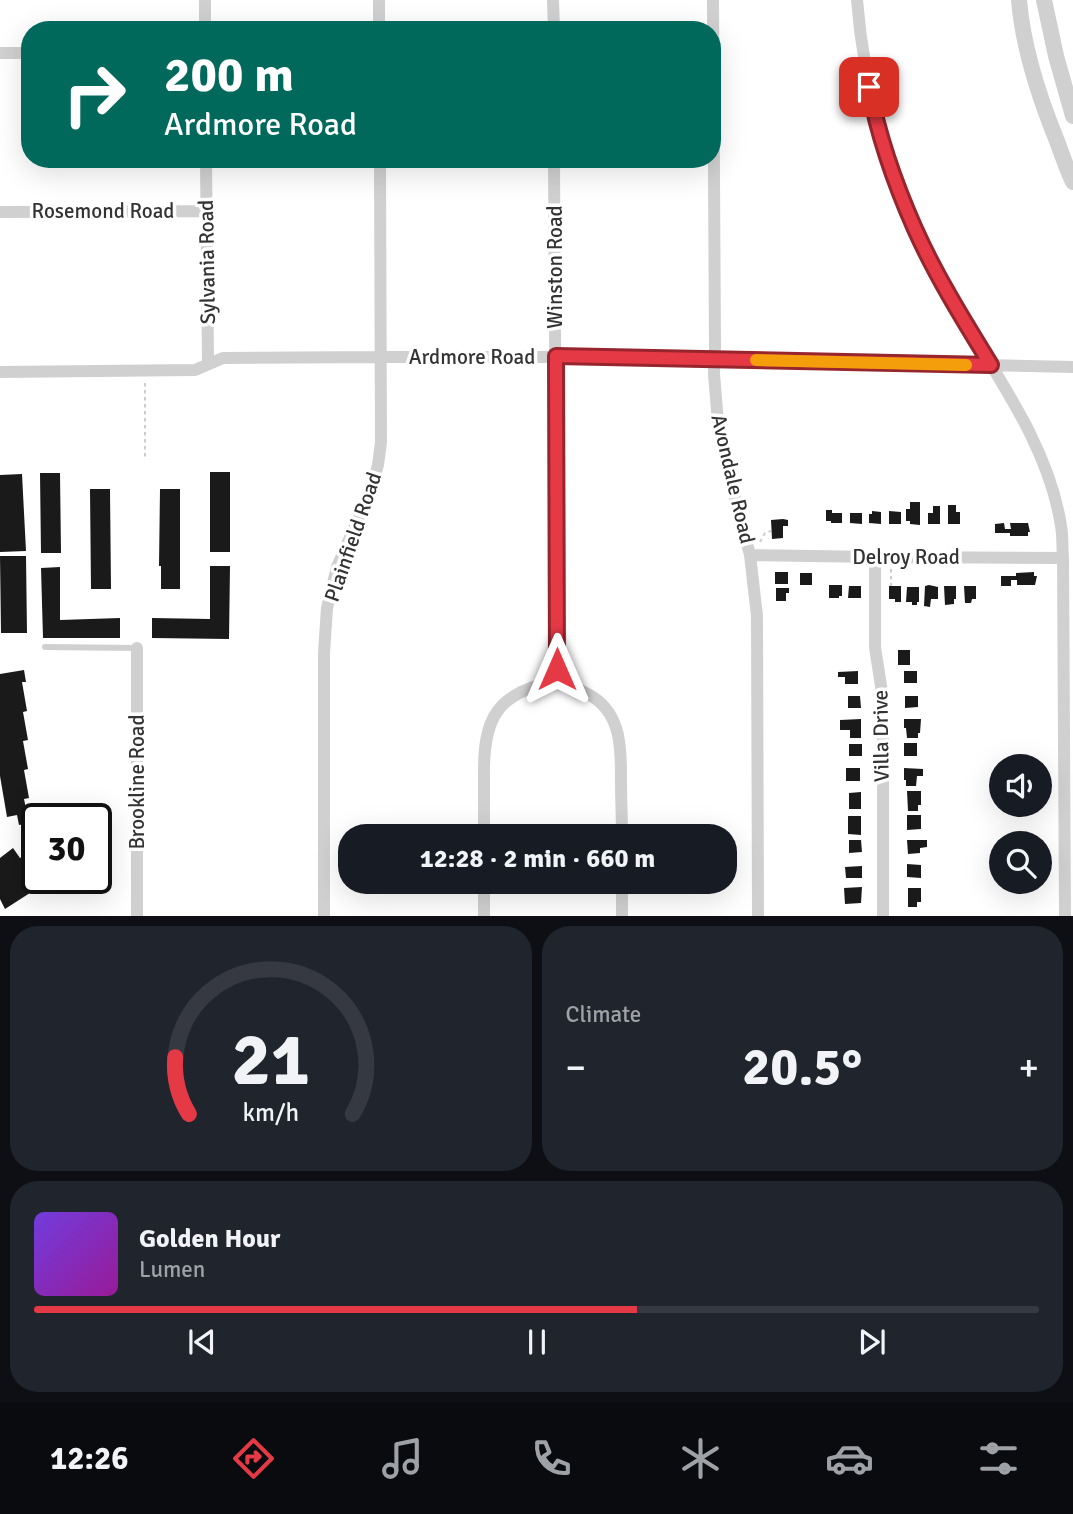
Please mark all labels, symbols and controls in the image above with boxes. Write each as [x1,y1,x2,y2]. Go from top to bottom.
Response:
text: 200 m [164,45,294,105]
icon: right [49,49,140,140]
pin [839,57,899,117]
icon: arrive [850,68,888,106]
text: Ardmore Road [164,105,357,144]
street label: Rosemond Road [32,198,174,224]
street label: Sylvania Road [193,200,221,324]
street label: Winston Road [542,205,568,329]
street label: Ardmore Road [409,344,535,370]
street label: Avondale Road [705,412,761,546]
street label: Plainfield Road [319,469,387,605]
street label: Delroy Road [852,544,960,570]
position arrow [520,632,594,706]
street label: Villa Drive [867,690,895,782]
street label: Brookline Road [124,714,150,850]
map controls [989,754,1052,894]
button: sound [989,754,1052,817]
speed limit sign: 30 [21,803,112,894]
button: search [989,831,1052,894]
text: 12:28 · 2 min · 660 m [420,843,655,875]
text: Climate [566,1000,641,1029]
text: 21 [231,1017,310,1106]
text: 20.5° [742,1035,862,1099]
text: − [566,1044,586,1091]
text: + [1018,1044,1039,1091]
text: km/h [242,1097,299,1128]
text: Golden Hour [139,1223,280,1255]
text: Lumen [139,1255,205,1284]
icon: previous [183,1323,221,1361]
icon: pause [518,1323,556,1361]
icon: next [853,1323,891,1361]
icon: directions [229,1434,278,1483]
icon: music [378,1434,427,1483]
icon: phone [527,1434,576,1483]
icon: climate [676,1434,725,1483]
icon: car [825,1434,874,1483]
icon: filters [974,1434,1023,1483]
text: 12:26 [50,1439,129,1478]

